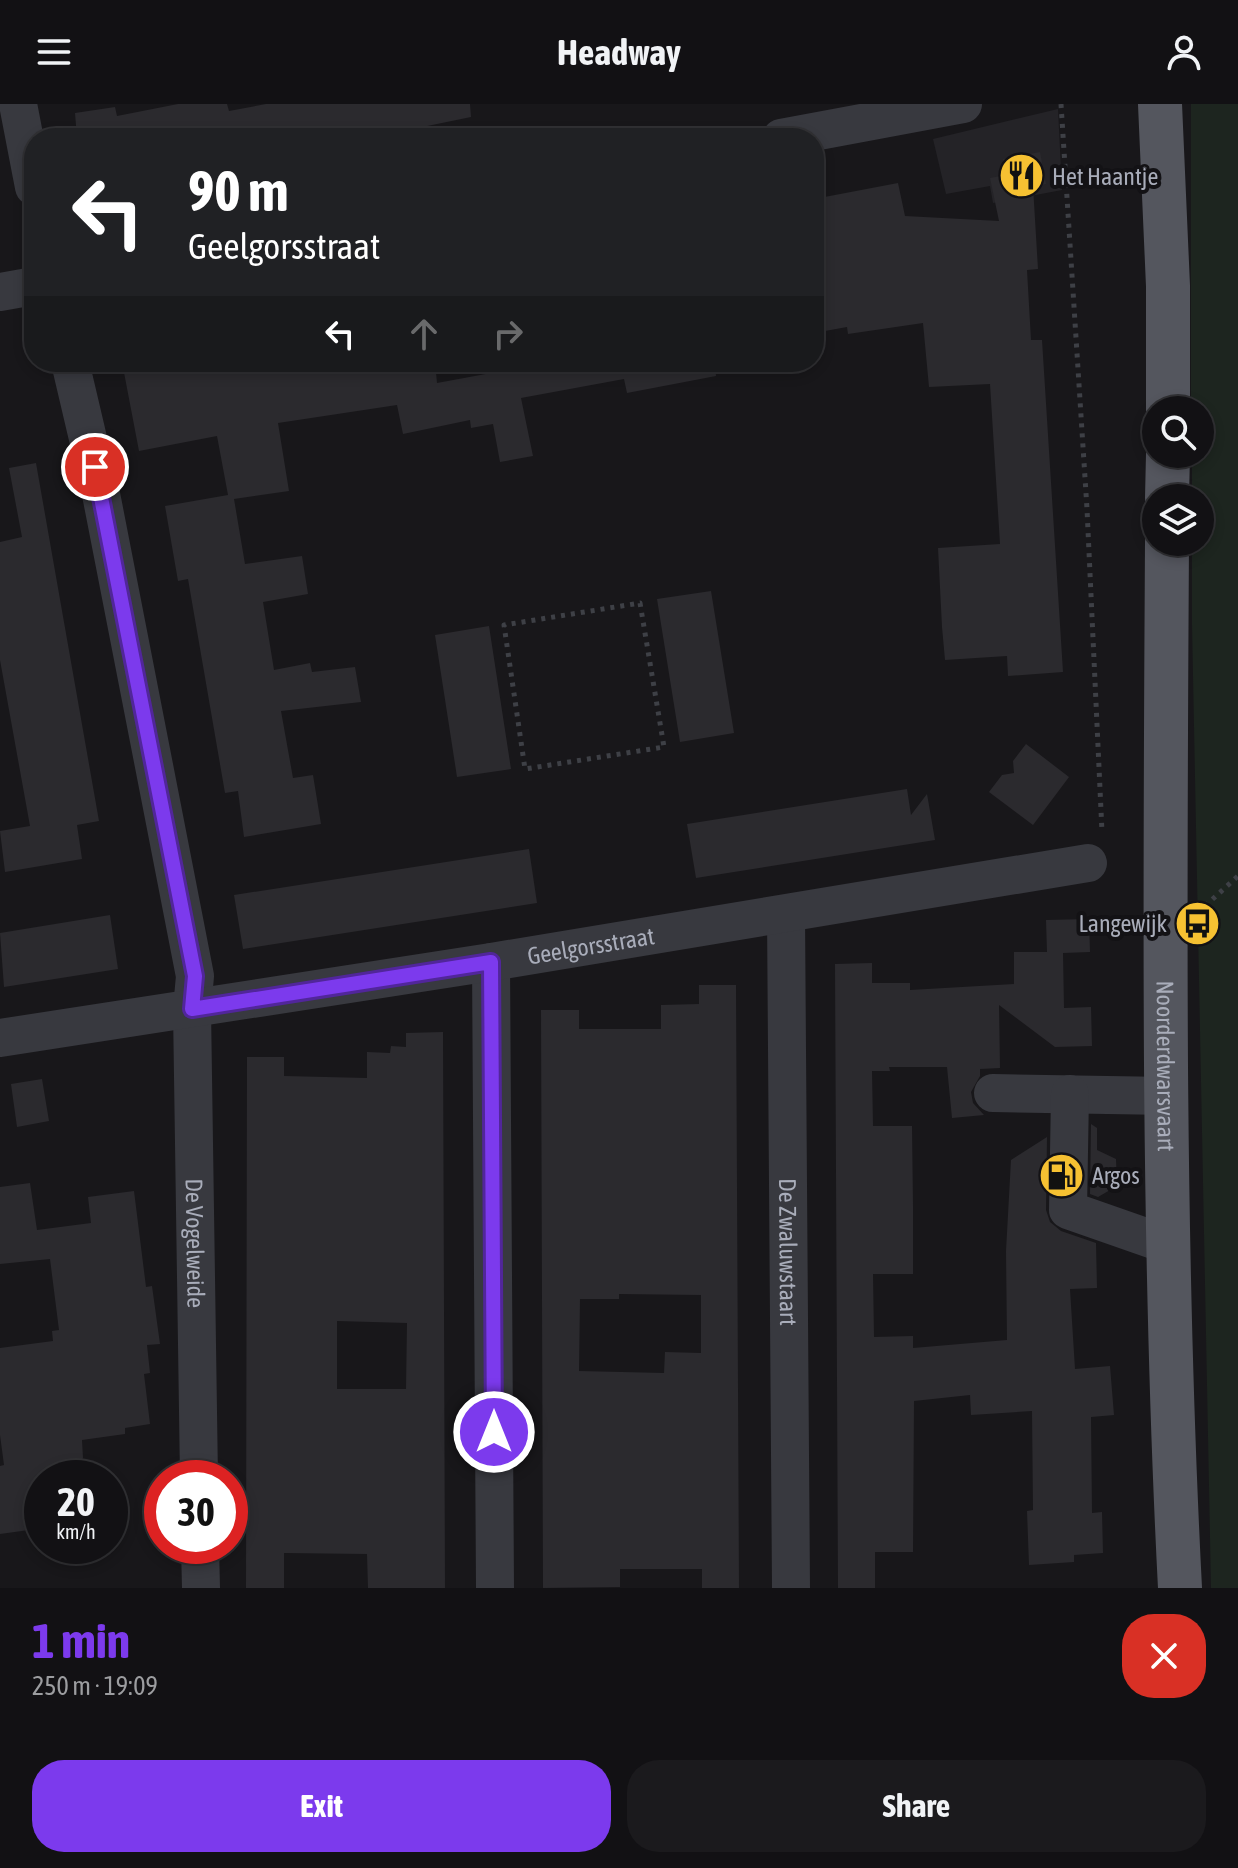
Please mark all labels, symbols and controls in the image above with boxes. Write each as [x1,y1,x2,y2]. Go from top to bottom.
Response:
icon: menu [32,30,76,74]
icon: person [1162,30,1206,74]
text: Headway [557,31,681,73]
restaurant icon: Het Haantje [997,152,1045,200]
text: 90 m [188,159,289,223]
icon: left [56,160,160,264]
place label: Het Haantje [1052,163,1158,190]
text: Geelgorsstraat [188,225,380,267]
icon: left [318,312,362,356]
icon: ahead [402,312,446,356]
icon: right [486,312,530,356]
map controls [1142,396,1214,556]
button: search [1142,396,1214,468]
pin [61,433,129,501]
icon: arrive [73,445,117,489]
button: layers [1142,484,1214,556]
bus stop icon: Langewijk [1174,899,1222,947]
place label: Langewijk [1078,910,1167,937]
street label: Geelgorsstraat [525,922,656,969]
street label: Noorderdwarsvaart [1152,980,1180,1152]
fuel station icon: Argos [1037,1151,1085,1199]
place label: Argos [1092,1162,1140,1189]
street label: De Vogelweide [181,1178,210,1308]
street label: De Zwaluwstaart [774,1178,803,1326]
position arrow [452,1390,536,1474]
speed limit sign: 30 [144,1460,248,1564]
text: 20 [57,1479,95,1524]
text: km/h [56,1520,96,1543]
text: 1 min [32,1613,130,1668]
button: close [1122,1614,1206,1698]
text: 250 m · 19:09 [32,1671,158,1701]
button: Exit [32,1760,611,1852]
button: Share [627,1760,1206,1852]

